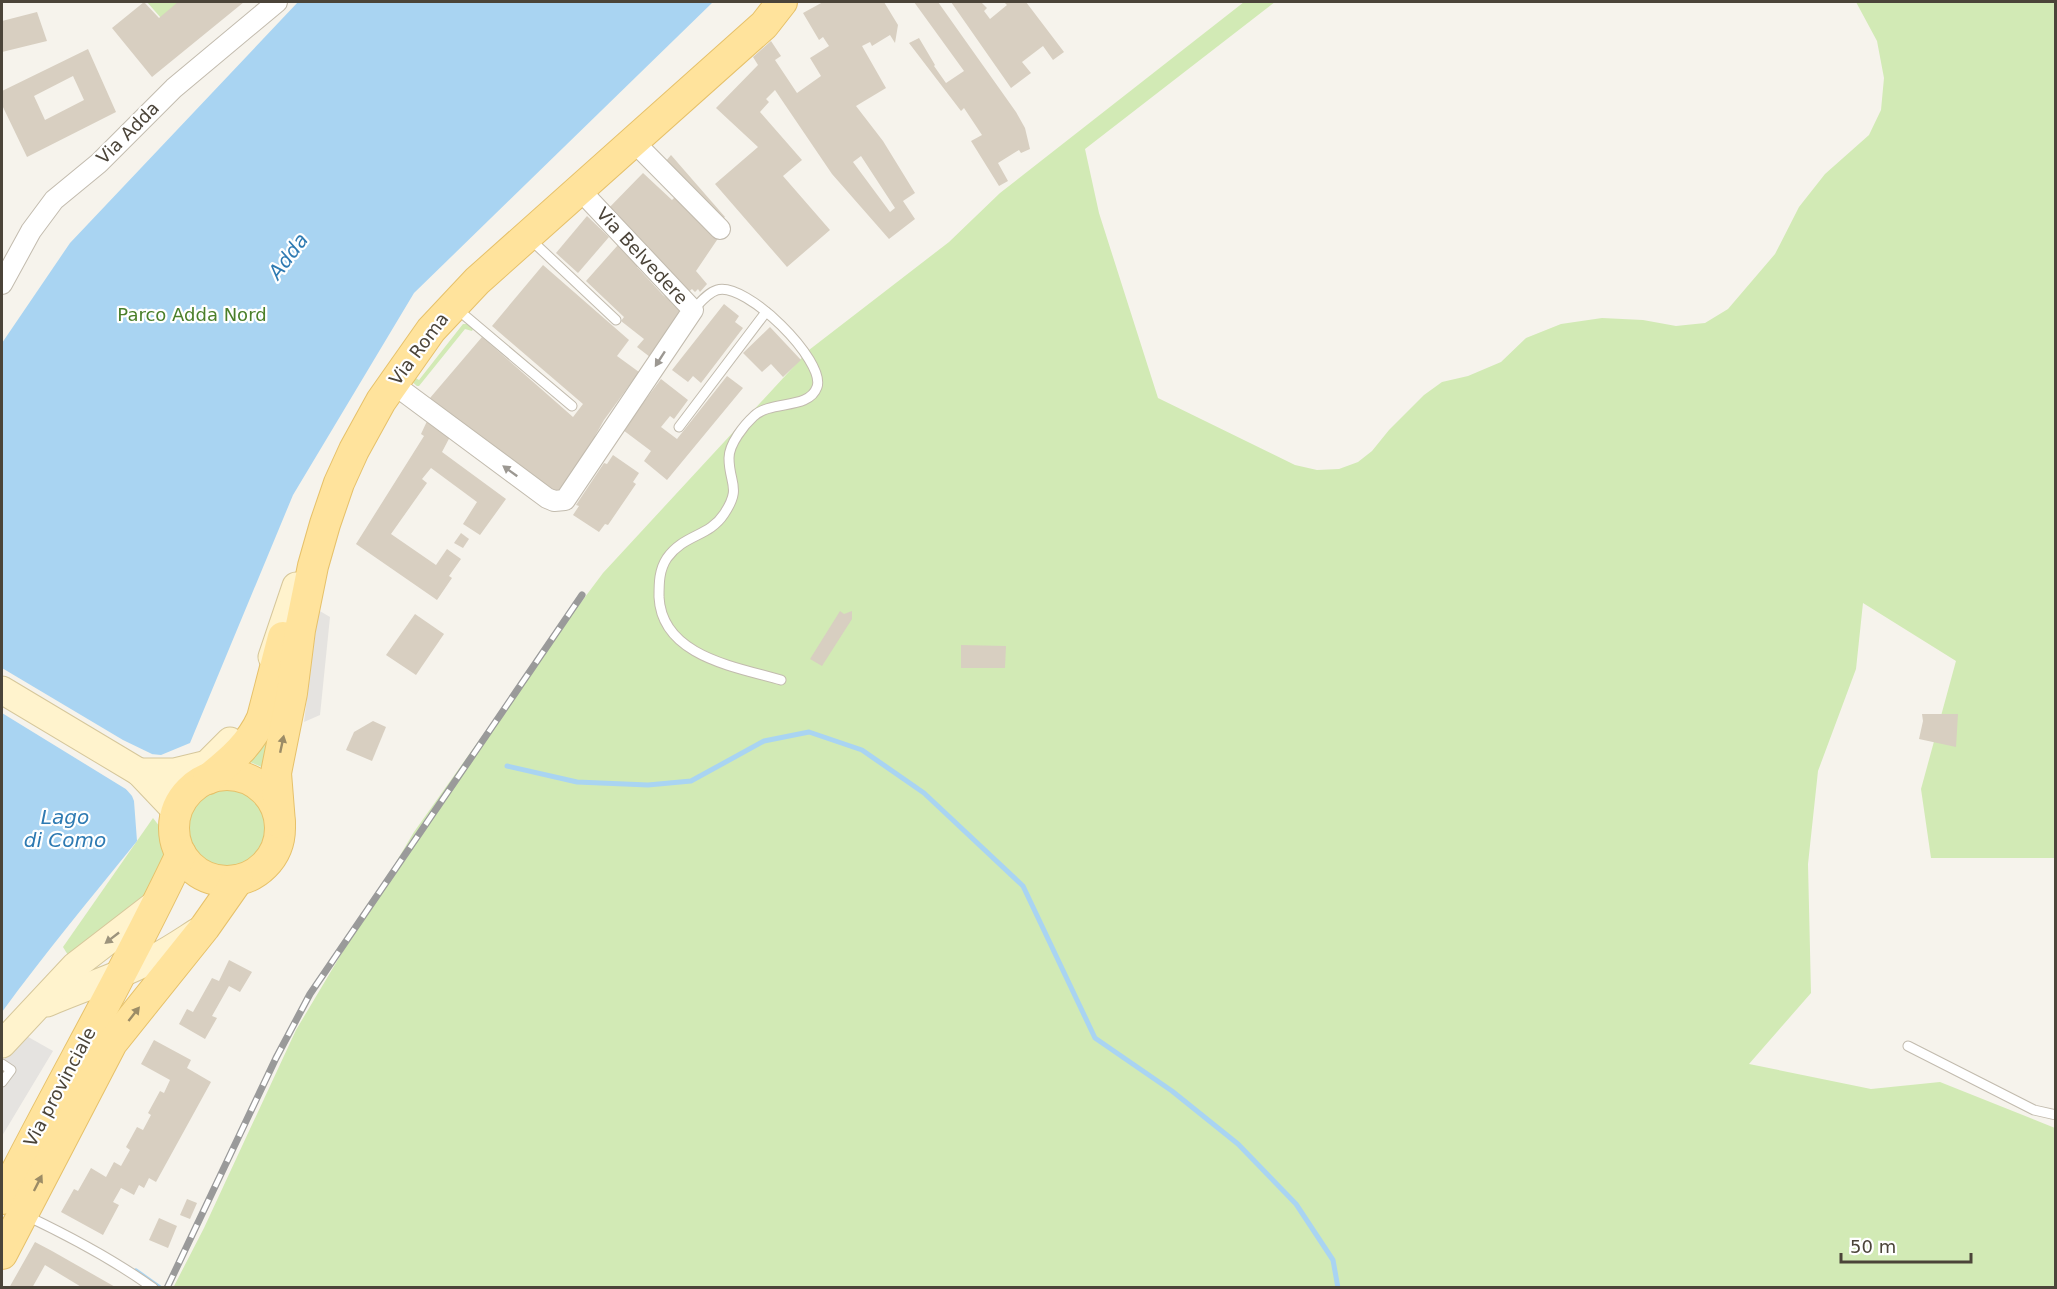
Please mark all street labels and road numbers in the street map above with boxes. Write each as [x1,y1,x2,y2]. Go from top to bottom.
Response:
street label: Via Adda [92,97,163,168]
street label: Via Belvedere [592,203,692,308]
street label: Via Roma [385,308,453,389]
street label: Via provinciale [19,1023,100,1150]

